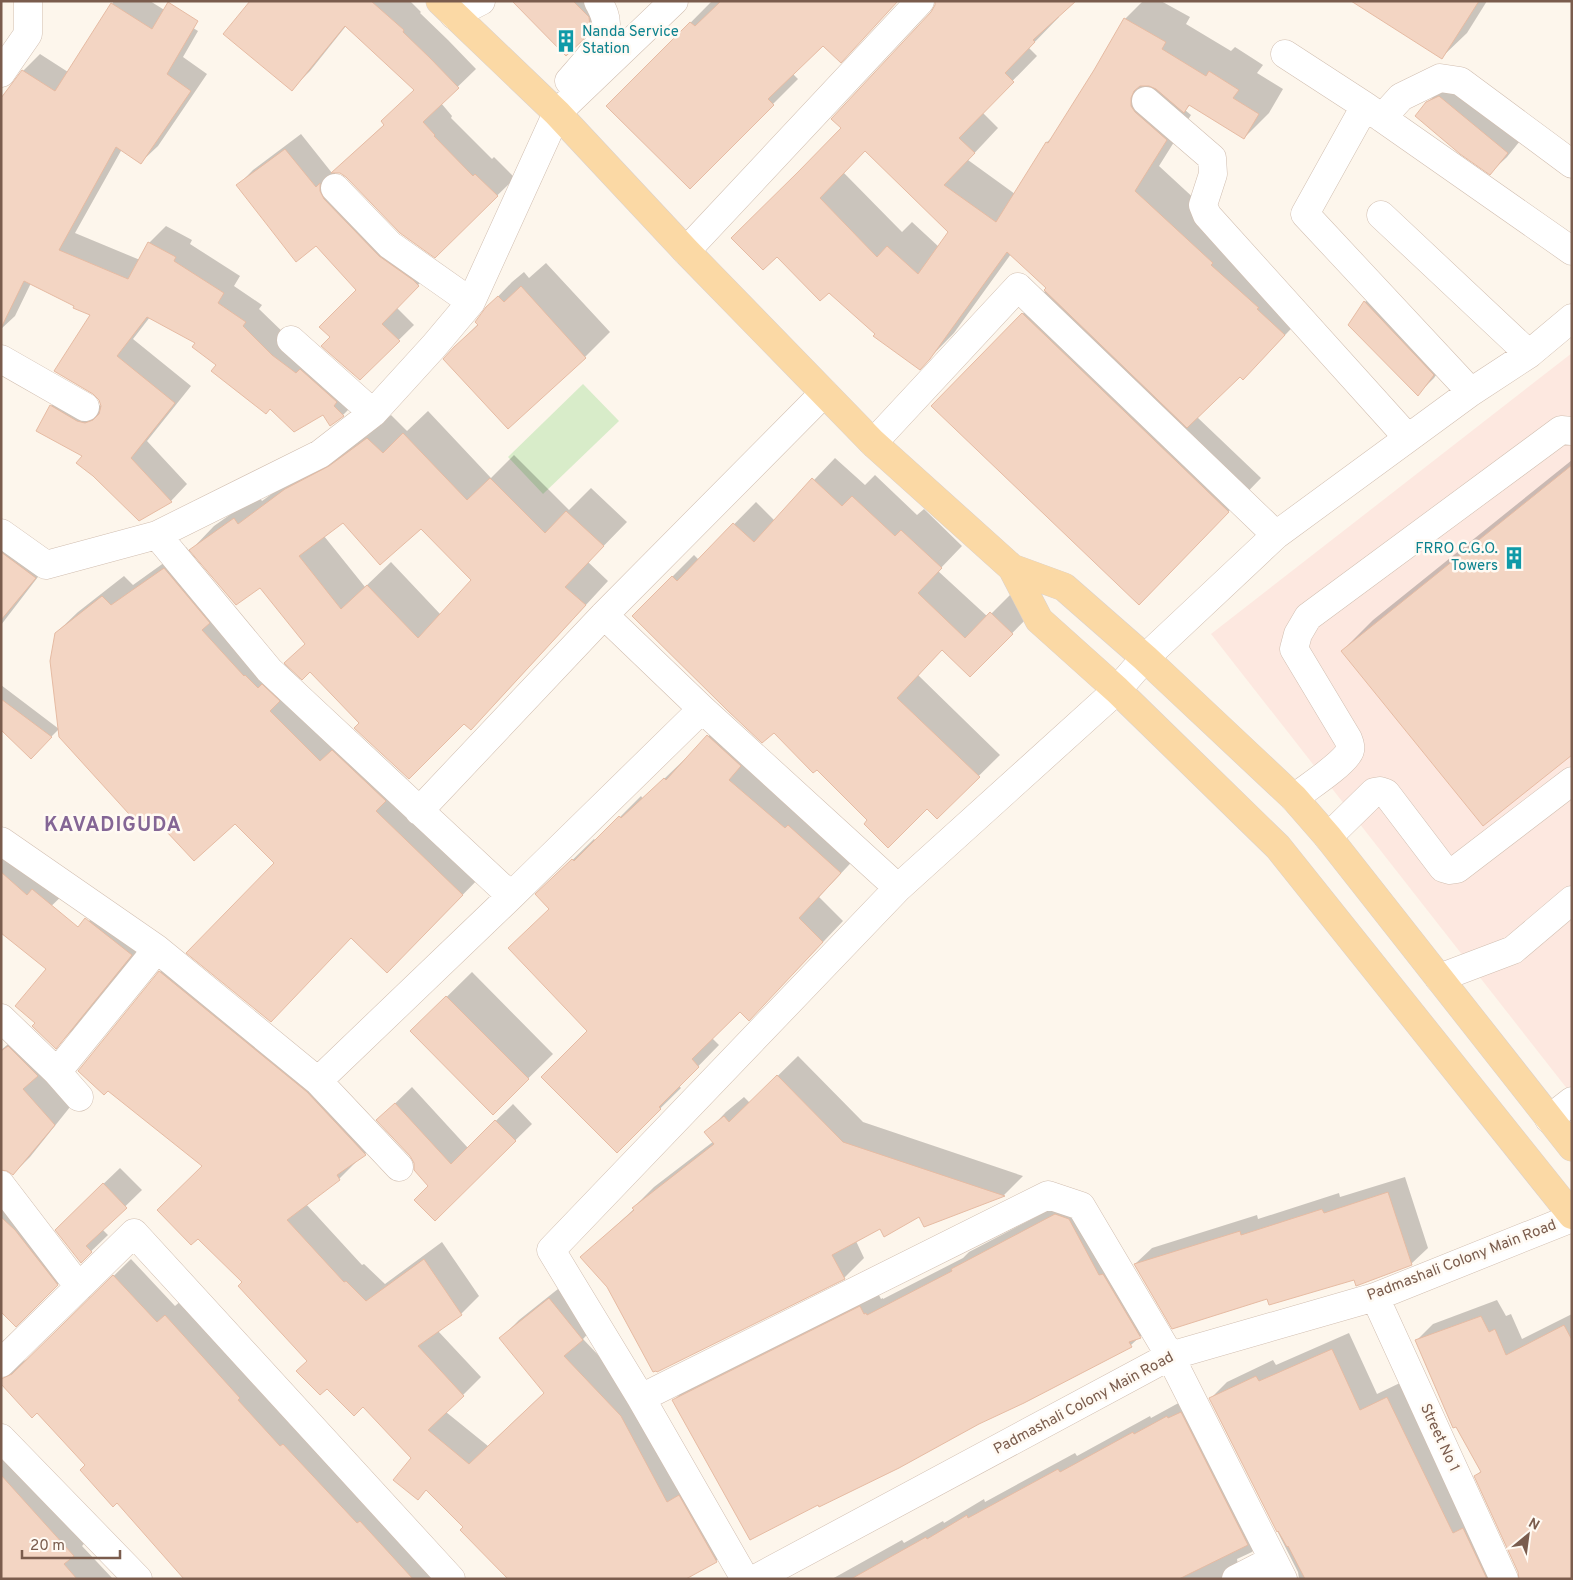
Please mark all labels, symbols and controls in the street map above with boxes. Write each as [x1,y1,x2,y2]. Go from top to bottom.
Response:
place label: Nanda Service Station [582,23,679,59]
building icon: Nanda Service Station [553,28,579,54]
place label: FRRO C.G.O. Towers [1415,540,1498,576]
building icon: FRRO C.G.O. Towers [1501,545,1527,571]
district label: KAVADIGUDA [44,813,182,839]
street label: Padmashali Colony Main Road [1365,1216,1559,1306]
street label: Padmashali Colony Main Road [991,1348,1177,1460]
street label: Street No 1 [1415,1401,1463,1475]
north arrow [1503,1510,1553,1560]
text: N [1525,1515,1542,1535]
scale bar [22,1528,120,1560]
text: 20 m [30,1537,65,1556]

